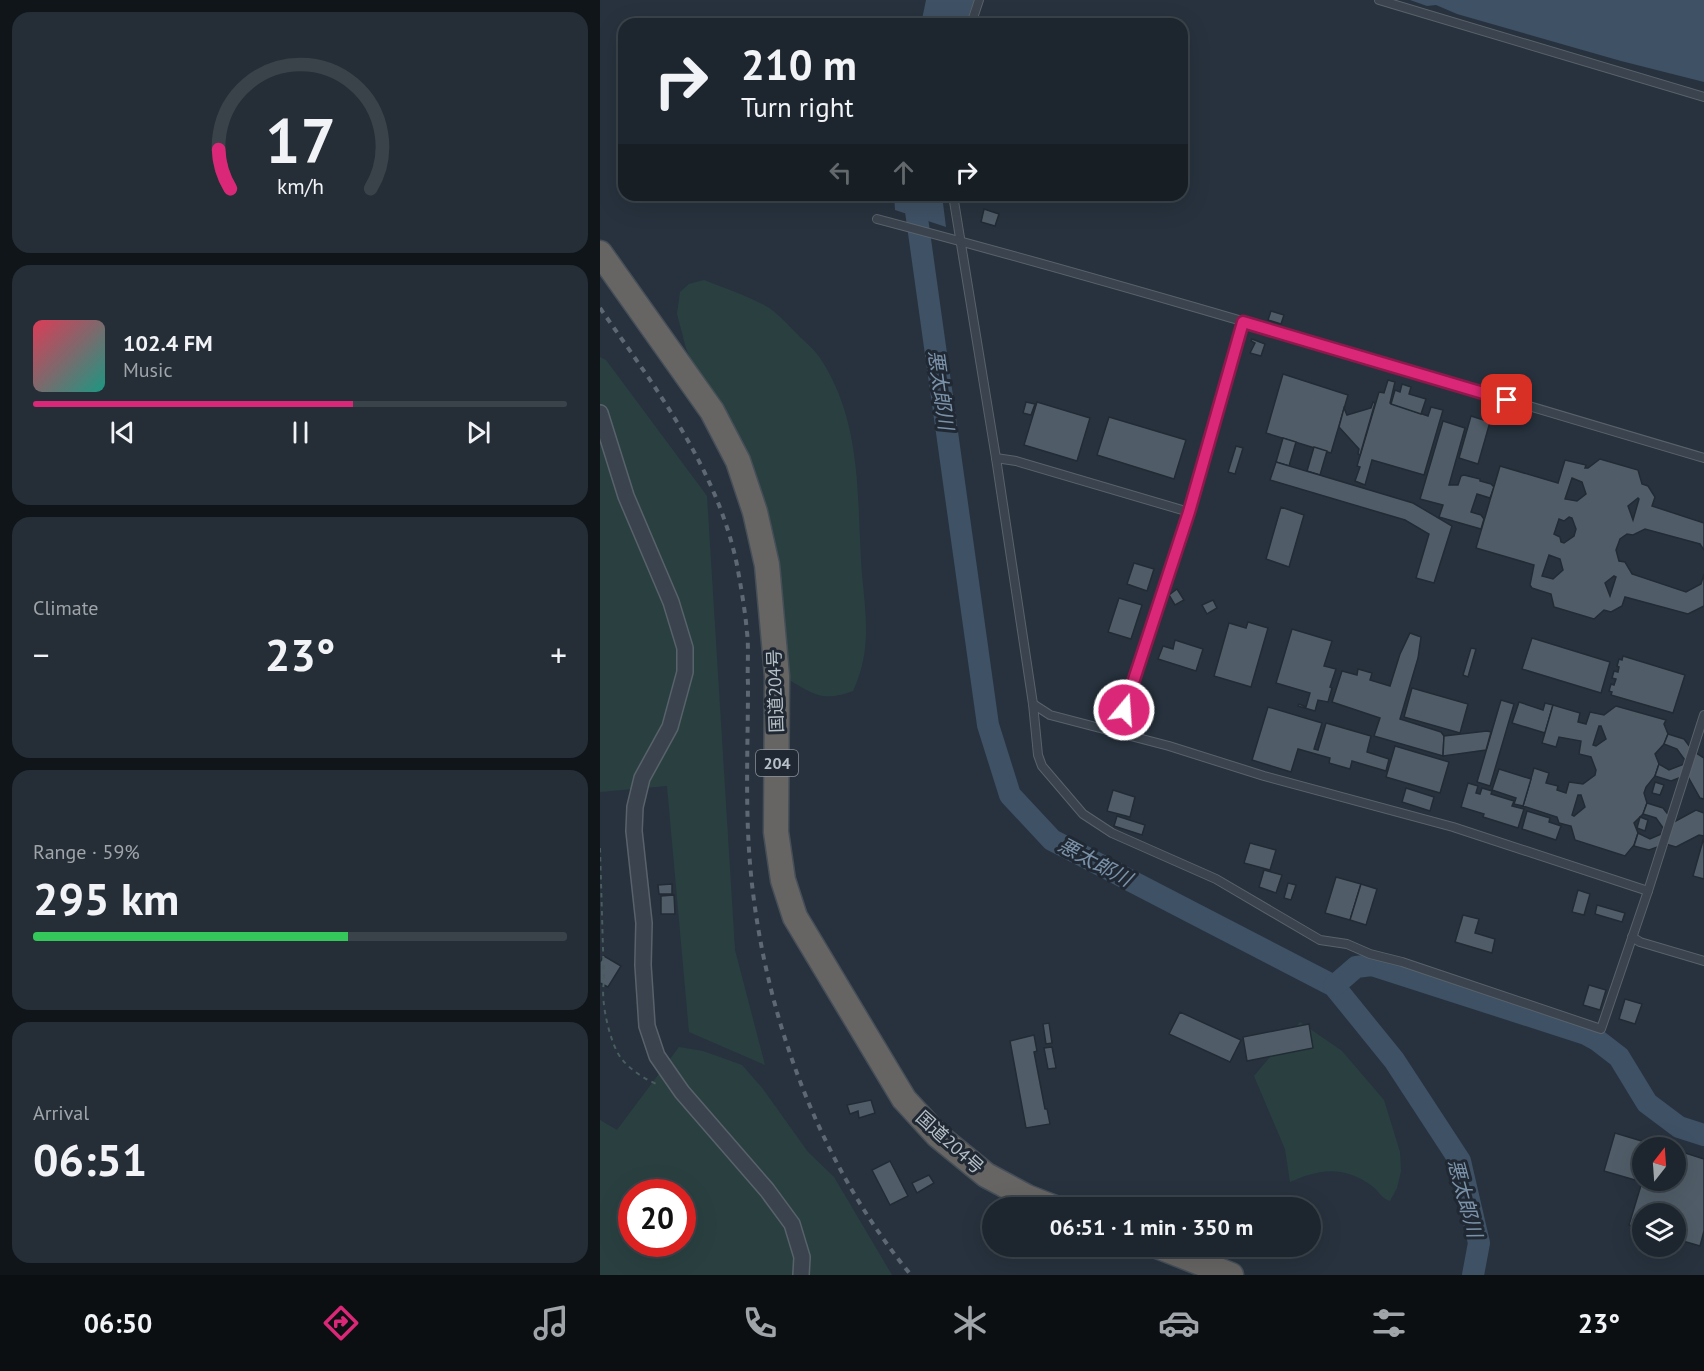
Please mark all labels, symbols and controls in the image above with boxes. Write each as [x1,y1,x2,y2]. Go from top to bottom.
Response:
text: 210 m [741,37,857,92]
icon: right [642,42,720,120]
text: Turn right [741,90,854,124]
text: 17 [265,99,335,180]
icon: left [824,156,857,189]
icon: ahead [887,156,920,189]
icon: right [950,156,983,189]
text: km/h [276,173,323,201]
text: 102.4 FM [123,329,213,357]
water label: 悪太郎川 [923,349,960,433]
text: Music [123,357,172,383]
pin [1481,374,1532,425]
icon: arrive [1490,383,1523,416]
icon: previous [106,416,139,449]
icon: pause [284,416,317,449]
icon: next [462,416,495,449]
text: Climate [33,595,99,621]
text: 23° [265,625,335,683]
text: − [33,633,50,676]
text: + [550,633,567,676]
street label: 国道204号 [762,649,788,733]
position arrow [1092,678,1156,742]
road number: 204 [756,750,798,776]
water label: 悪太郎川 [1054,832,1138,893]
text: Range · 59% [33,839,140,865]
text: 295 km [33,869,179,927]
text: Arrival [33,1100,89,1126]
street label: 国道204号 [911,1106,989,1178]
text: 06:51 [33,1130,147,1188]
north arrow [1632,1137,1686,1191]
map controls [1632,1137,1686,1257]
water label: 悪太郎川 [1442,1156,1488,1242]
speed limit sign: 20 [618,1179,696,1257]
button: layers [1632,1203,1686,1257]
text: 06:51 · 1 min · 350 m [1050,1213,1253,1241]
icon: directions [320,1302,362,1344]
icon: music [530,1302,572,1344]
icon: phone [739,1302,781,1344]
icon: climate [949,1302,991,1344]
icon: car [1158,1302,1200,1344]
icon: filters [1368,1302,1410,1344]
text: 06:50 [84,1306,152,1340]
text: 23° [1578,1306,1620,1340]

